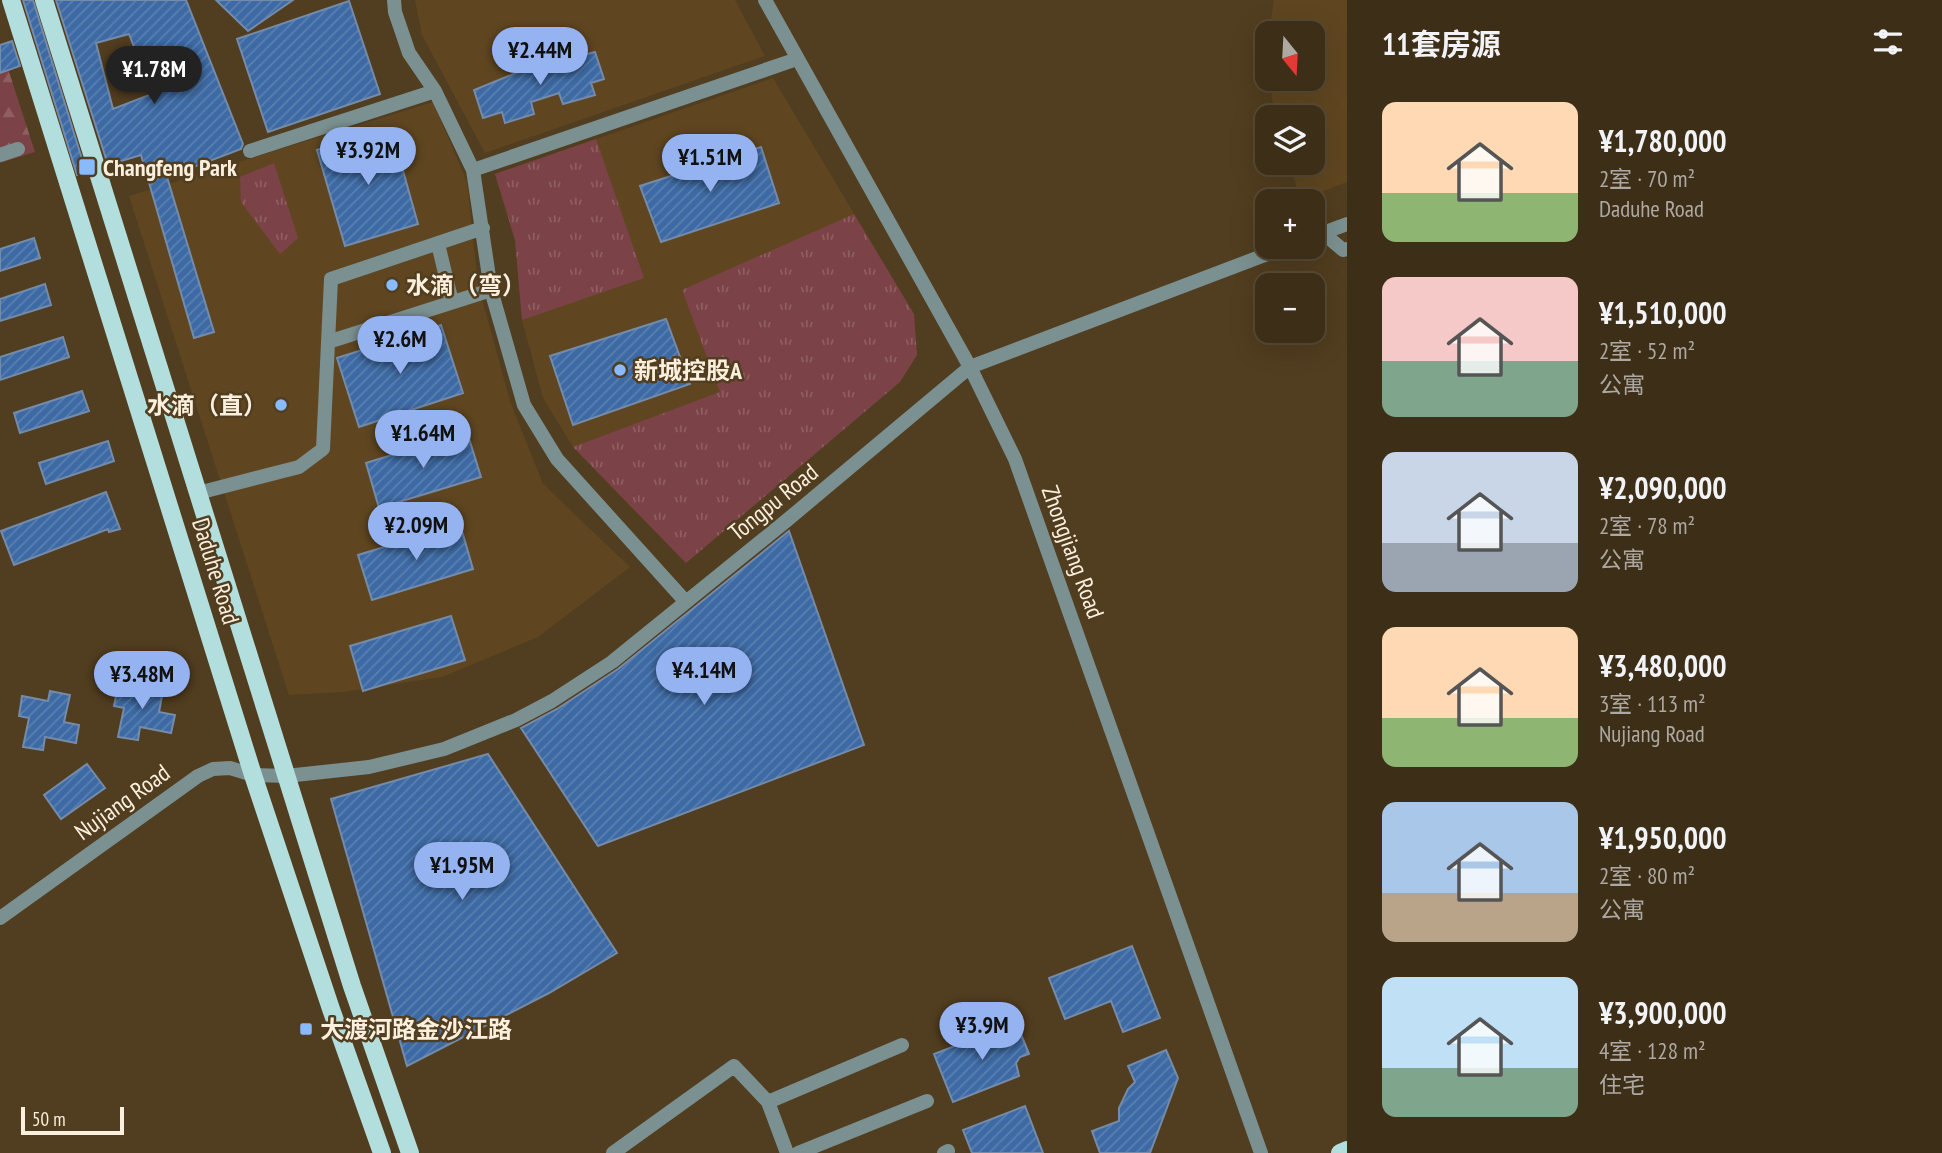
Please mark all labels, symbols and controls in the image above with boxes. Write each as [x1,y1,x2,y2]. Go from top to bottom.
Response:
north arrow [1255,21,1325,91]
map controls [1255,21,1325,343]
icon: filters [1869,23,1907,61]
text: 11套房源 [1382,24,1501,63]
pin: ¥2.44M [483,28,597,87]
text: ¥2.44M [508,35,572,64]
pin: ¥1.78M [97,46,211,106]
text: ¥1.78M [122,54,186,83]
button: layers [1255,105,1325,175]
text: ¥1,780,000 [1599,121,1727,160]
pin: ¥3.92M [311,128,425,187]
icon: home [1438,130,1522,214]
pin: ¥1.51M [653,134,767,194]
text: ¥3.92M [336,135,400,164]
text: ¥1.51M [678,142,742,171]
place label: Changfeng Park [103,152,237,183]
marker: Changfeng Park [77,157,97,177]
text: 2室 · 70 m² [1599,164,1695,193]
button: + [1255,189,1325,259]
text: Daduhe Road [1599,194,1704,223]
place label: 水滴（弯） [406,270,526,301]
button: − [1255,273,1325,343]
marker: 水滴（弯） [384,277,400,293]
text: ¥1,510,000 [1599,293,1727,332]
icon: home [1438,305,1522,389]
pin: ¥2.6M [351,316,449,376]
text: ¥2.6M [373,324,427,353]
text: 2室 · 52 m² [1599,336,1695,365]
place label: 新城控股A [634,355,743,386]
marker: 新城控股A [612,362,628,378]
text: 公寓 [1599,370,1645,399]
place label: 水滴（直） [147,390,267,421]
marker: 水滴（直） [273,397,289,413]
pin: ¥1.64M [366,410,480,470]
text: ¥1.64M [391,418,455,447]
street label: Tongpu Road [722,456,824,548]
text: ¥2,090,000 [1599,468,1727,507]
icon: home [1438,480,1522,564]
street label: Zhongjiang Road [1035,481,1111,623]
pin: ¥2.09M [359,503,473,562]
text: ¥2.09M [384,510,448,539]
text: 2室 · 78 m² [1599,511,1695,540]
street label: Daduhe Road [185,514,247,628]
text: 公寓 [1599,545,1645,574]
text: ¥3,480,000 [1599,646,1727,685]
pin: ¥4.14M [647,648,761,707]
pin: ¥3.48M [85,652,199,711]
text: ¥4.14M [672,655,736,684]
icon: home [1438,655,1522,739]
text: ¥3.48M [110,659,174,688]
text: 3室 · 113 m² [1599,689,1706,718]
text: Nujiang Road [1599,719,1705,748]
street label: Nujiang Road [68,757,176,847]
text: ¥1,950,000 [1599,818,1727,857]
icon: home [1438,830,1522,914]
pin: ¥1.95M [405,842,519,902]
text: ¥1.95M [430,850,494,879]
text: 2室 · 80 m² [1599,861,1695,890]
text: 公寓 [1599,895,1645,924]
text: ¥3,900,000 [1599,993,1727,1032]
pin: ¥3.9M [933,1002,1031,1062]
icon: home [1438,1005,1522,1089]
text: ¥3.9M [955,1010,1009,1039]
place label: 大渡河路金沙江路 [320,1014,512,1045]
marker: 大渡河路金沙江路 [298,1021,314,1037]
text: 4室 · 128 m² [1599,1036,1706,1065]
text: 住宅 [1599,1070,1645,1099]
scale bar [21,1104,124,1136]
text: 50 m [32,1107,66,1131]

